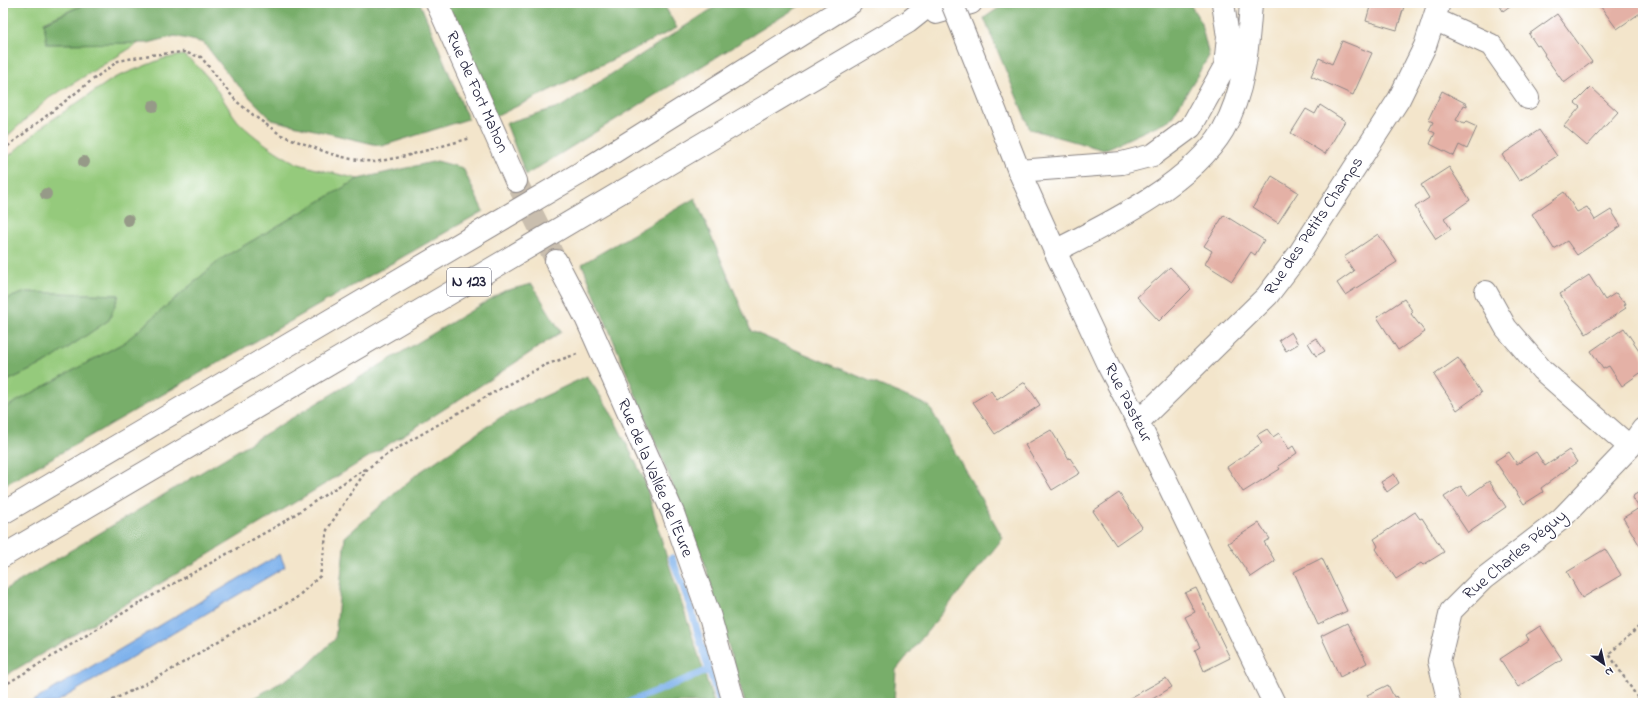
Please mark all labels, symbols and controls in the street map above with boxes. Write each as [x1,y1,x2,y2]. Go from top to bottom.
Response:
street label: Rue de Fort Mahon [439,27,515,157]
street label: Rue des Petits Champs [1258,152,1370,300]
road number: N 123 [447,268,491,296]
street label: Rue Pasteur [1097,359,1159,448]
street label: Rue de la Vallée de l'Eure [610,395,700,561]
street label: Rue Charles Péguy [1457,504,1574,608]
north arrow [1584,644,1624,684]
text: N [1601,663,1617,680]

